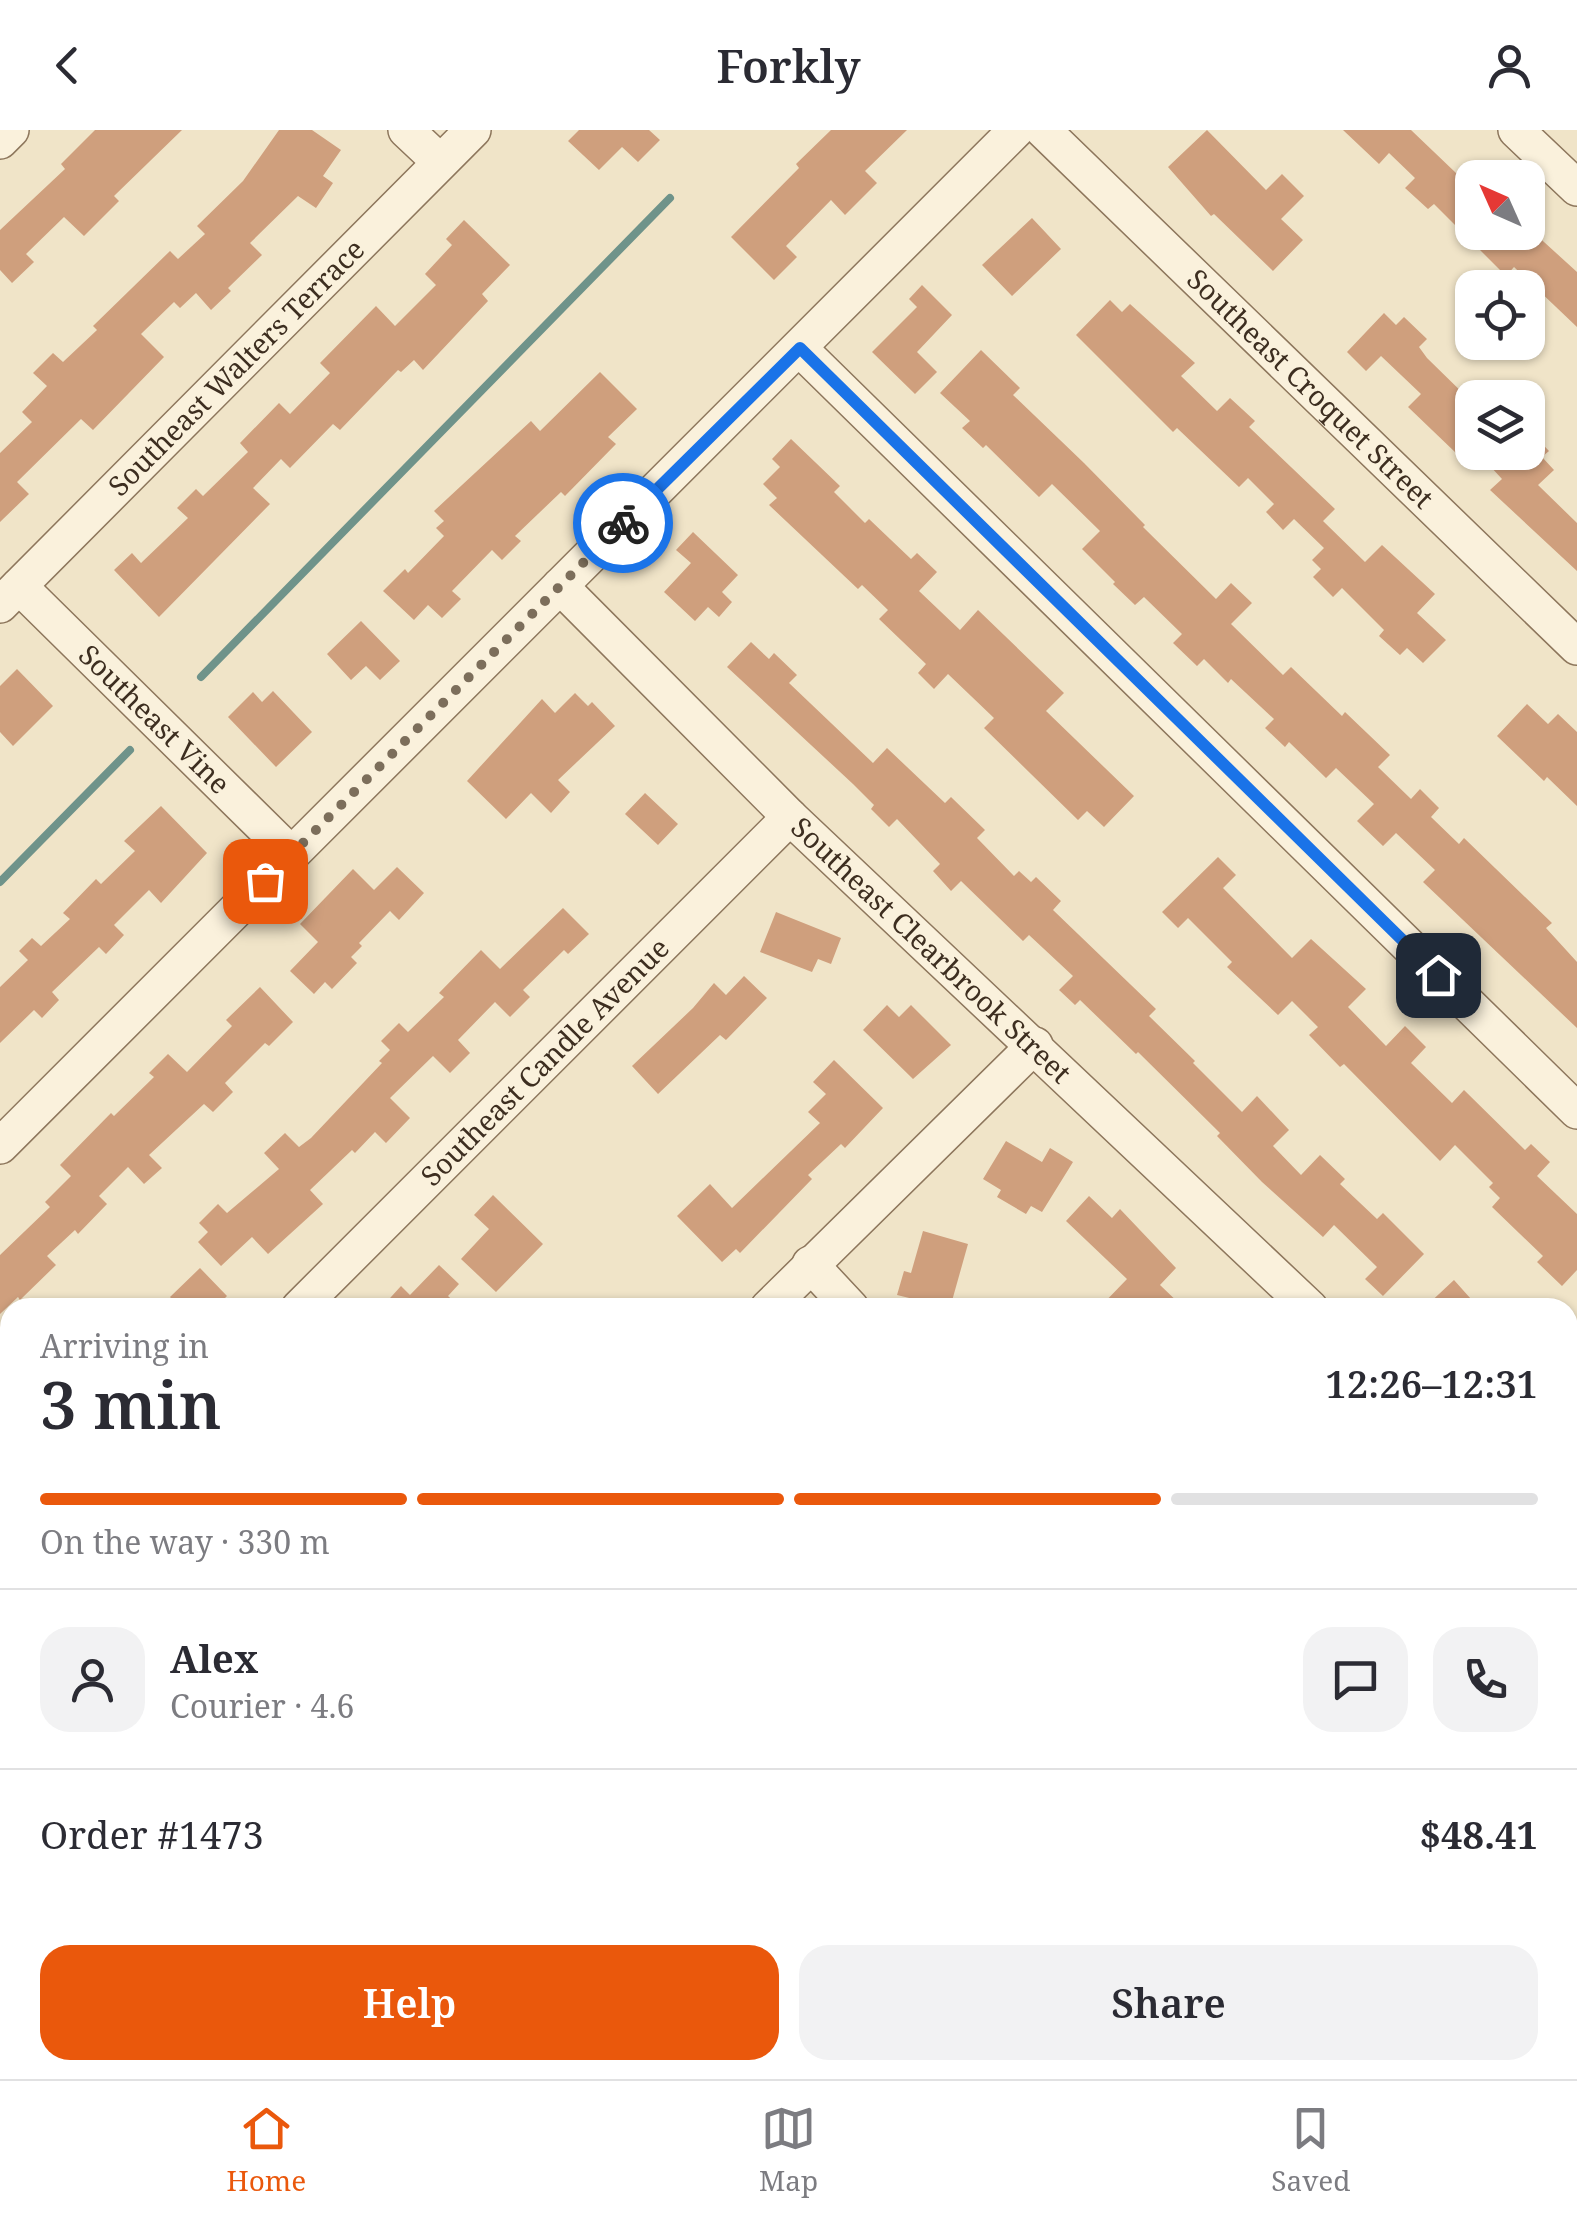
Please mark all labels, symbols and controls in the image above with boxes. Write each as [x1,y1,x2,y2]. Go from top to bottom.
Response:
text: Forkly [717,35,860,96]
icon: back [40,38,95,93]
icon: person [1482,38,1537,93]
north arrow [1455,160,1545,250]
map controls [1455,160,1545,470]
street label: Southeast Walters Terrace [99,230,372,504]
street label: Southeast Croquet Street [1180,260,1443,516]
button: locate [1455,270,1545,360]
button: layers [1455,380,1545,470]
courier [573,473,673,573]
icon: bike [596,496,651,551]
street label: Southeast Vine [71,636,239,802]
street label: Southeast Clearbrook Street [784,808,1080,1091]
pin [223,839,308,924]
icon: bag [238,854,293,909]
street label: Southeast Candle Avenue [412,929,677,1194]
pin [1396,933,1481,1018]
icon: home [1411,948,1466,1003]
text: Arriving in [40,1324,209,1367]
text: 12:26–12:31 [1325,1357,1538,1409]
text: 3 min [40,1360,222,1448]
text: On the way · 330 m [40,1520,330,1563]
button: person [40,1627,145,1732]
button: chat [1303,1627,1408,1732]
button: phone [1433,1627,1538,1732]
text: Alex [170,1632,258,1684]
text: Courier · 4.6 [170,1684,354,1727]
text: Order #1473 [40,1808,264,1860]
text: $48.41 [1419,1808,1538,1860]
button: Help [40,1945,779,2060]
button: Share [799,1945,1538,2060]
tab: Home [226,2101,306,2199]
tab: Map [759,2101,818,2199]
tab: Saved [1271,2101,1351,2199]

